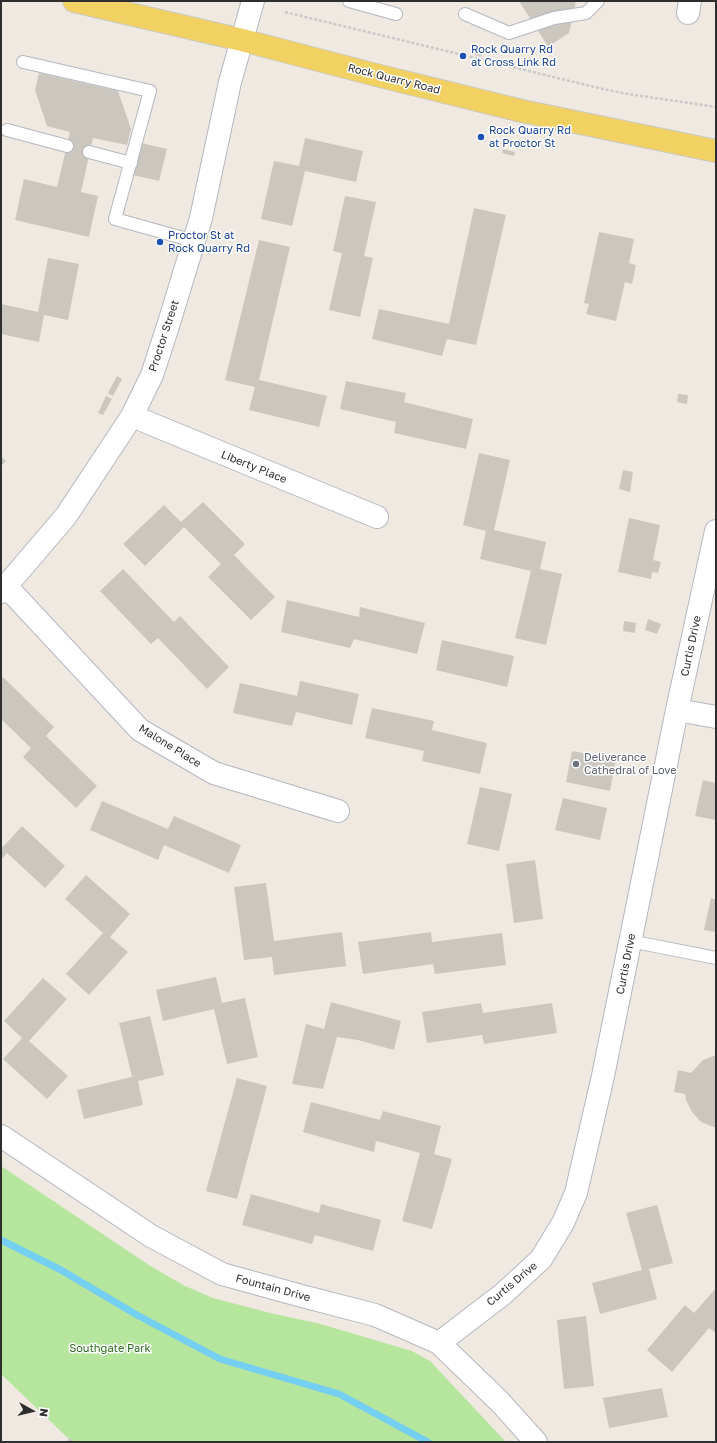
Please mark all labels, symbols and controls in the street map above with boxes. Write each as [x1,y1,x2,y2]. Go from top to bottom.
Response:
place label: Rock Quarry Rd at Cross Link Rd [471,43,556,69]
marker: Rock Quarry Rd at Cross Link Rd [458,51,468,61]
street label: Rock Quarry Road [346,61,442,97]
place label: Rock Quarry Rd at Proctor St [489,124,571,150]
marker: Rock Quarry Rd at Proctor St [476,132,486,142]
place label: Proctor St at Rock Quarry Rd [168,229,250,255]
marker: Proctor St at Rock Quarry Rd [155,237,165,247]
street label: Proctor Street [146,298,182,374]
street label: Liberty Place [219,448,289,486]
street label: Curtis Drive [678,614,704,678]
street label: Malone Place [136,722,204,770]
place label: Deliverance Cathedral of Love [584,751,677,777]
marker: Deliverance Cathedral of Love [571,759,581,769]
street label: Curtis Drive [614,932,638,996]
street label: Curtis Drive [484,1259,540,1309]
street label: Fountain Drive [234,1272,312,1304]
park label: Southgate Park [69,1342,151,1356]
north arrow [12,1391,52,1431]
text: N [37,1408,51,1418]

